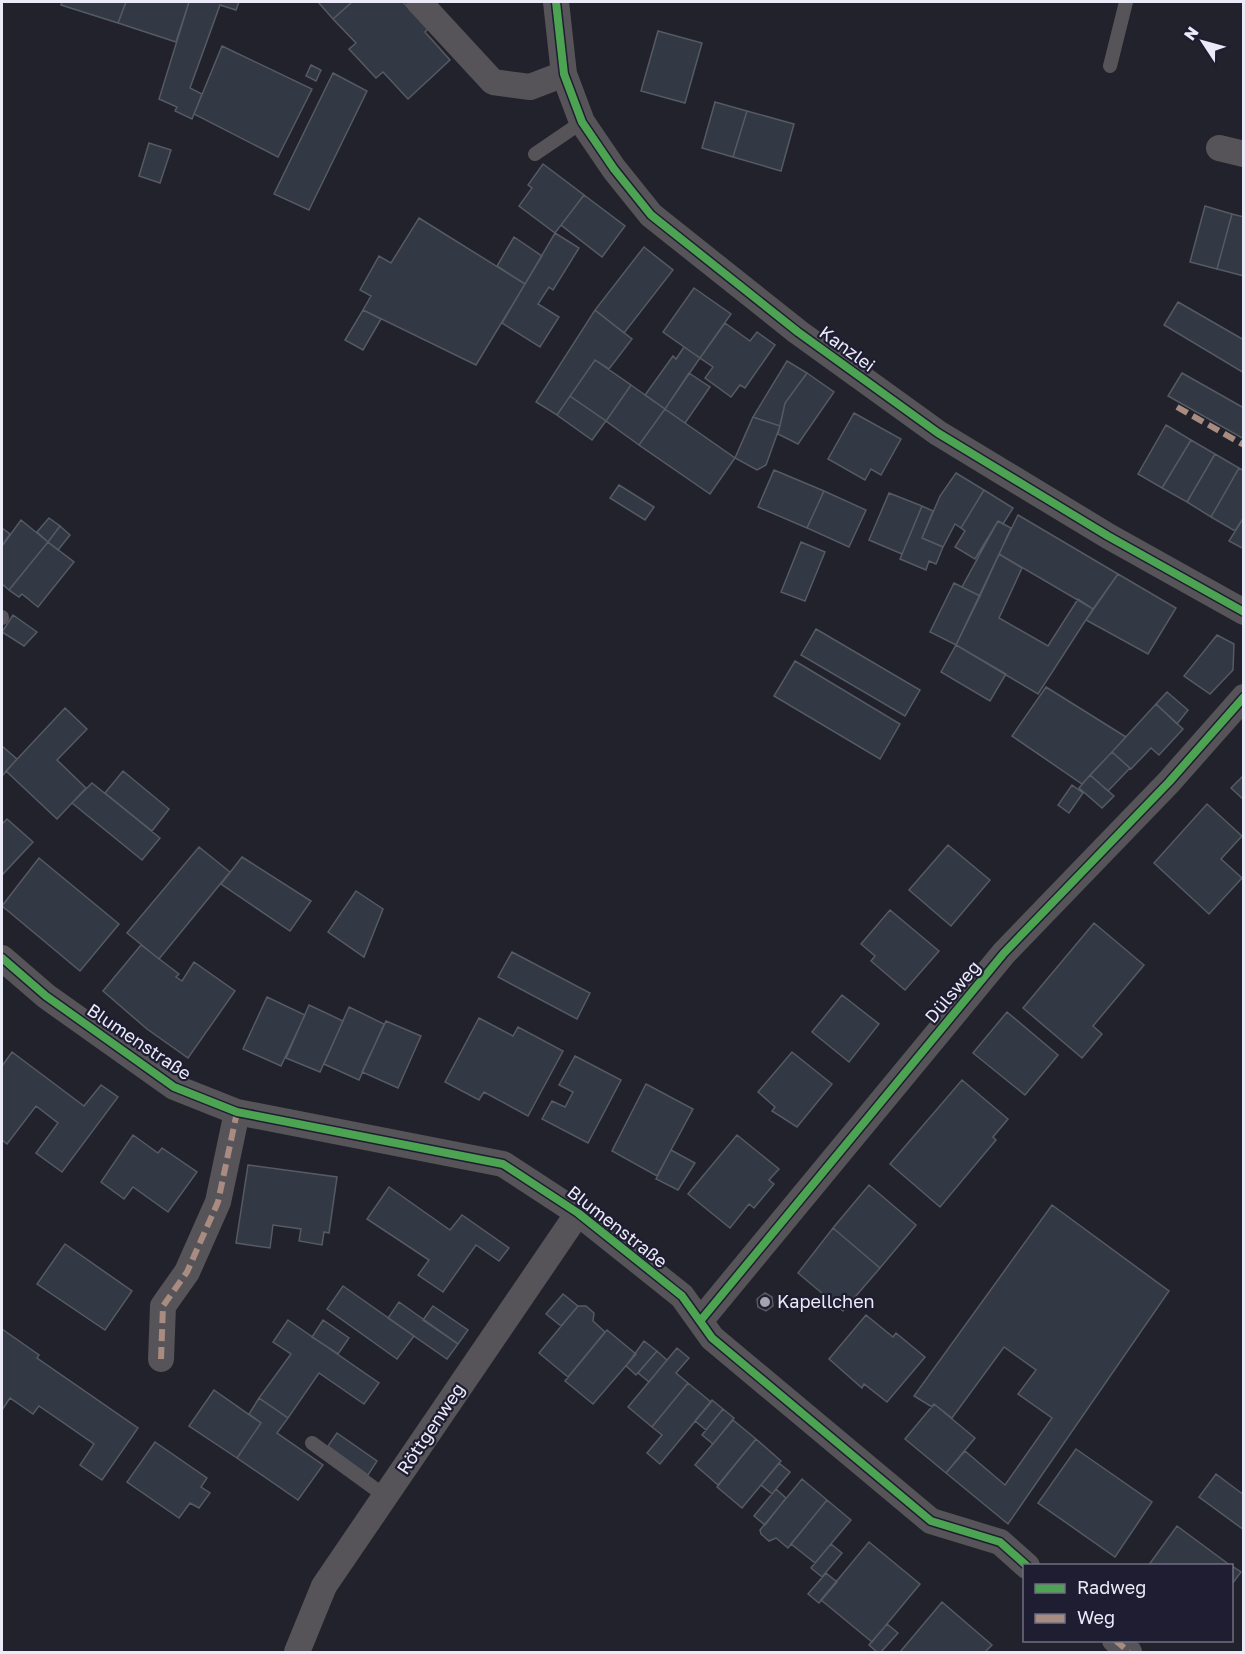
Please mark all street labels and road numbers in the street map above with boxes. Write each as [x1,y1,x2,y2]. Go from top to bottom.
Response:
street label: Kanzlei [815,321,880,376]
street label: Dülsweg [920,956,985,1027]
street label: Blumenstraße [83,998,196,1084]
street label: Blumenstraße [563,1180,672,1272]
street label: Röttgenweg [392,1379,469,1478]

